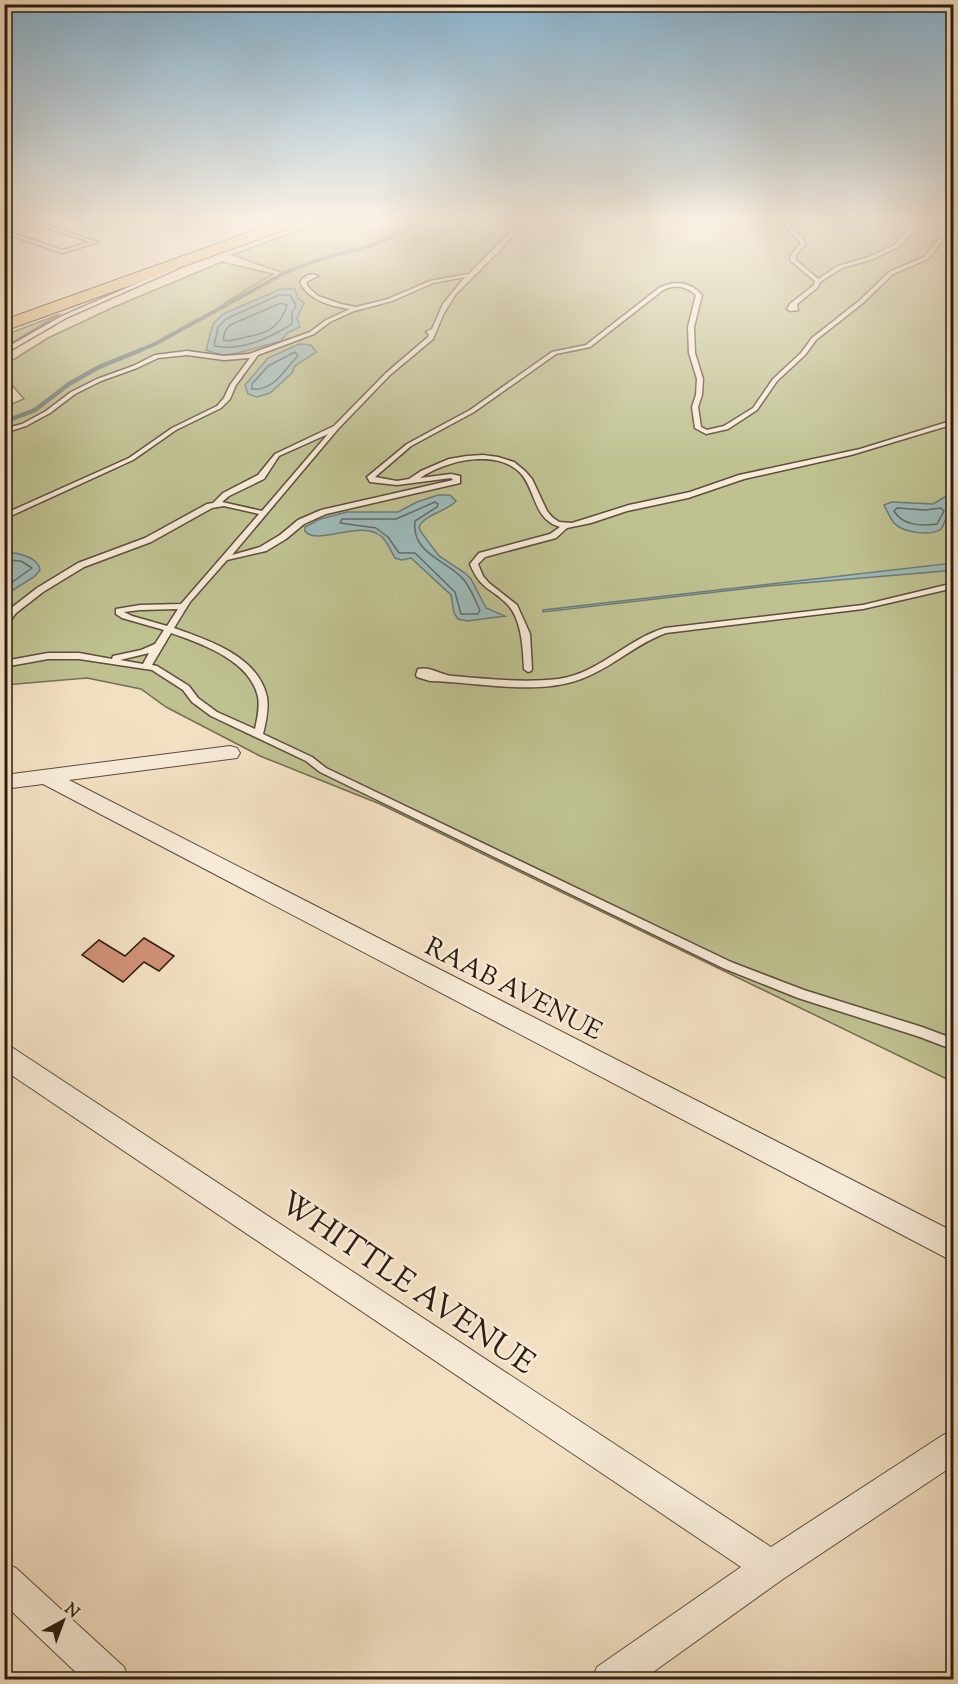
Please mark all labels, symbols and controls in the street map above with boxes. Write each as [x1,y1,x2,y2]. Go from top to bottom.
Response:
street label: RAAB AVENUE [418,930,608,1051]
street label: WHITTLE AVENUE [269,1182,543,1387]
north arrow [33,1591,93,1651]
text: N [59,1599,84,1625]

